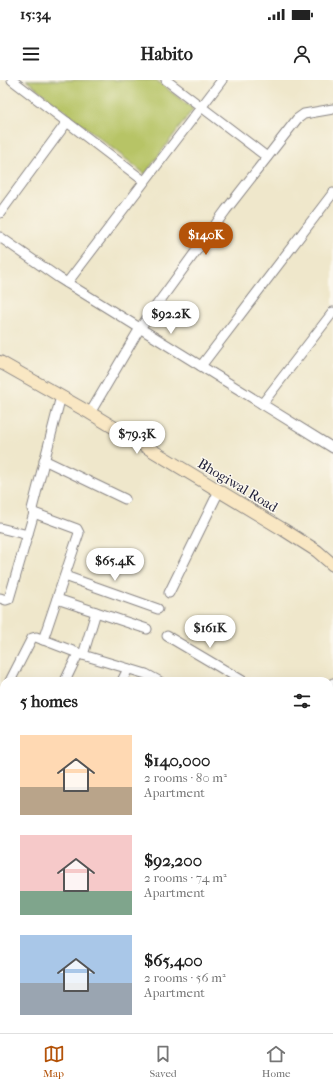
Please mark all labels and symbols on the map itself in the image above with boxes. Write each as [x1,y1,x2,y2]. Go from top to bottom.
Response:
pin: $140K [178,222,234,256]
pin: $92.2K [138,301,204,335]
pin: $79.3K [104,421,170,455]
street label: Bhogiwal Road [195,455,281,516]
pin: $65.4K [82,548,148,582]
pin: $161K [182,615,238,649]

